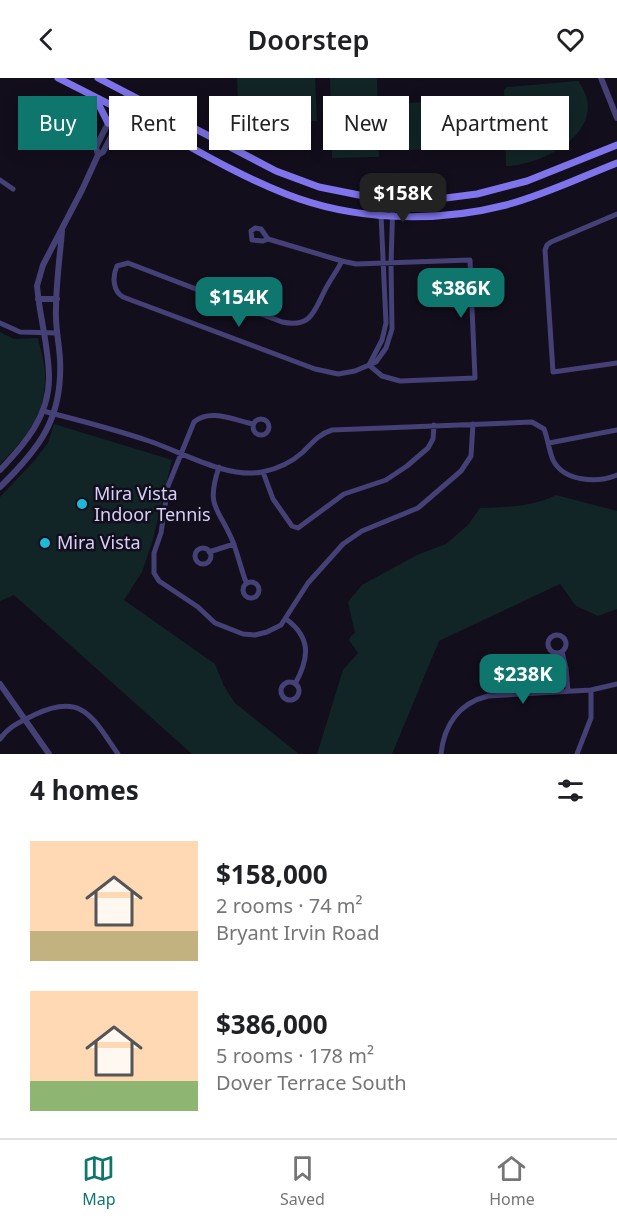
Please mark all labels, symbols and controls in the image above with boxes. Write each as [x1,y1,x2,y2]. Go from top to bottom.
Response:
text: Doorstep [248,21,369,58]
icon: back [30,23,63,56]
icon: heart [554,23,587,56]
chip: Buy [18,96,97,150]
chip: Rent [109,96,197,150]
chip: Filters [209,96,311,150]
chip: New [323,96,409,150]
chip: Apartment [421,96,569,150]
pin: $158K [361,173,445,224]
text: $158K [373,179,433,206]
pin: $386K [419,268,503,319]
text: $386K [431,274,491,301]
pin: $154K [197,277,281,328]
text: $154K [209,283,269,310]
place label: Mira Vista Indoor Tennis [94,481,211,526]
marker: Mira Vista Indoor Tennis [75,497,89,511]
place label: Mira Vista [57,530,140,554]
marker: Mira Vista [38,536,52,550]
pin: $238K [481,654,565,705]
text: $238K [493,660,553,687]
text: 4 homes [30,772,139,808]
icon: filters [554,774,587,807]
text: $158,000 [216,856,328,892]
icon: home [78,865,150,937]
text: 2 rooms · 74 m² [216,892,363,919]
text: Bryant Irvin Road [216,919,379,946]
text: $386,000 [216,1006,328,1042]
icon: home [78,1015,150,1087]
text: 5 rooms · 178 m² [216,1042,374,1069]
text: Dover Terrace South [216,1069,407,1096]
tab: Map [82,1152,116,1210]
tab: Saved [280,1152,325,1210]
tab: Home [489,1152,535,1210]

